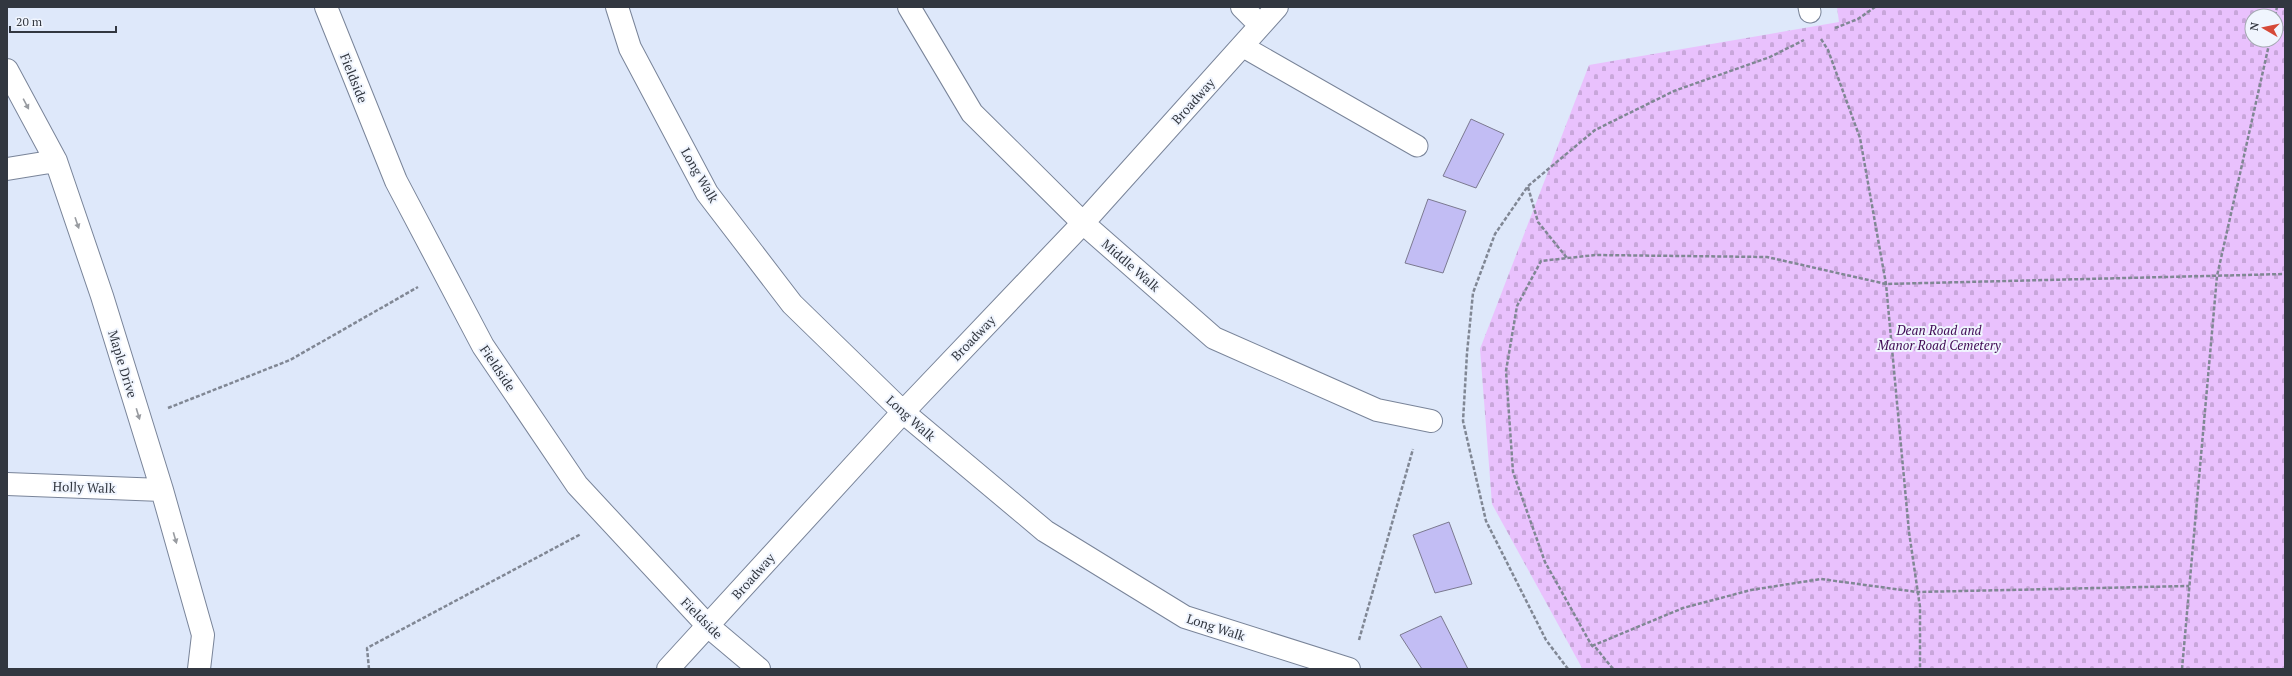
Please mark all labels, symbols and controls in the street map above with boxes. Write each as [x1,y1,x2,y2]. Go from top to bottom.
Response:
scale bar [10,8,116,34]
north arrow [2244,8,2284,48]
text: 20 m [16,14,43,29]
text: N [2247,21,2262,32]
street label: Fieldside [336,51,372,105]
street label: Broadway [1167,74,1219,128]
one-way arrow [22,99,29,110]
street label: Long Walk [677,144,723,206]
one-way arrow [75,217,81,229]
street label: Middle Walk [1098,235,1164,296]
street label: Broadway [947,311,999,365]
park label: Dean Road and Manor Road Cemetery [1876,321,2002,354]
street label: Maple Drive [104,328,142,400]
street label: Fieldside [476,341,520,395]
street label: Long Walk [882,391,940,445]
one-way arrow [135,408,141,420]
street label: Holly Walk [52,477,116,497]
one-way arrow [172,532,178,544]
street label: Broadway [727,549,779,603]
street label: Fieldside [677,593,727,643]
street label: Long Walk [1184,609,1248,645]

